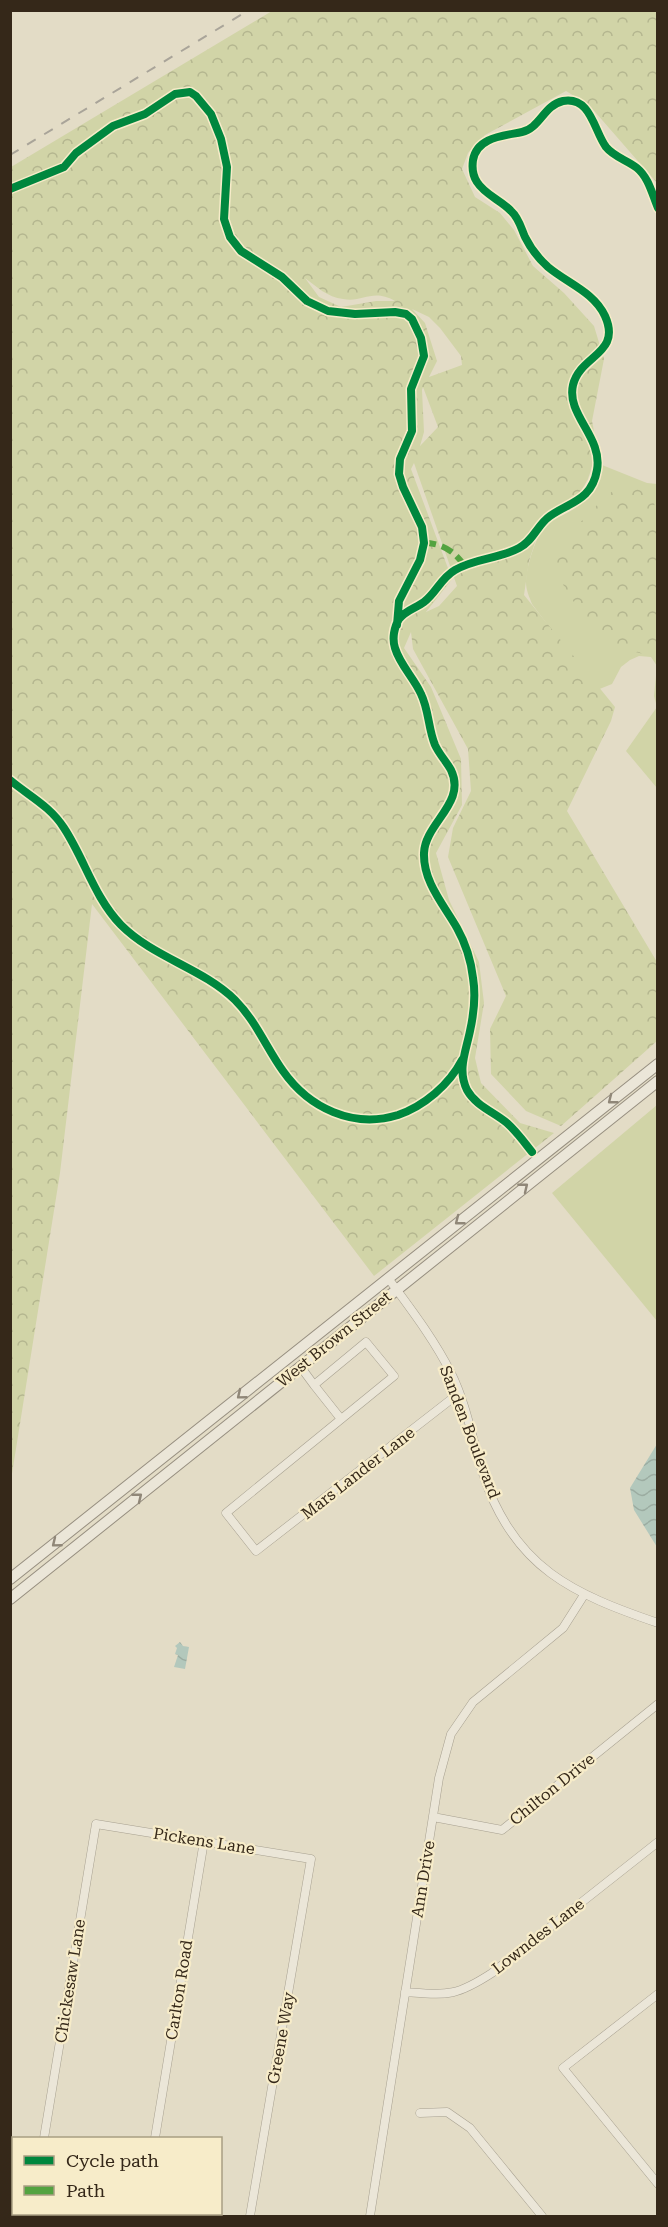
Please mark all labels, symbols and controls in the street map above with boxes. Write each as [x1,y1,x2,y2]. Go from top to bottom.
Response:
one-way arrow [607,1093,618,1104]
one-way arrow [517,1184,528,1195]
one-way arrow [455,1214,466,1225]
street label: West Brown Street [273,1287,395,1391]
street label: Sanden Boulevard [436,1363,504,1501]
one-way arrow [236,1388,247,1399]
street label: Mars Lander Lane [298,1423,419,1523]
one-way arrow [131,1493,142,1504]
one-way arrow [51,1536,62,1547]
street label: Chilton Drive [506,1749,598,1829]
street label: Pickens Lane [152,1824,256,1858]
street label: Ann Drive [408,1839,438,1919]
street label: Lowndes Lane [488,1894,588,1978]
street label: Chickesaw Lane [51,1917,89,2044]
street label: Carlton Road [162,1939,196,2041]
street label: Greene Way [264,1990,299,2085]
legend [12,2137,222,2215]
text: Cycle path [66,2150,159,2171]
text: Path [66,2180,105,2201]

